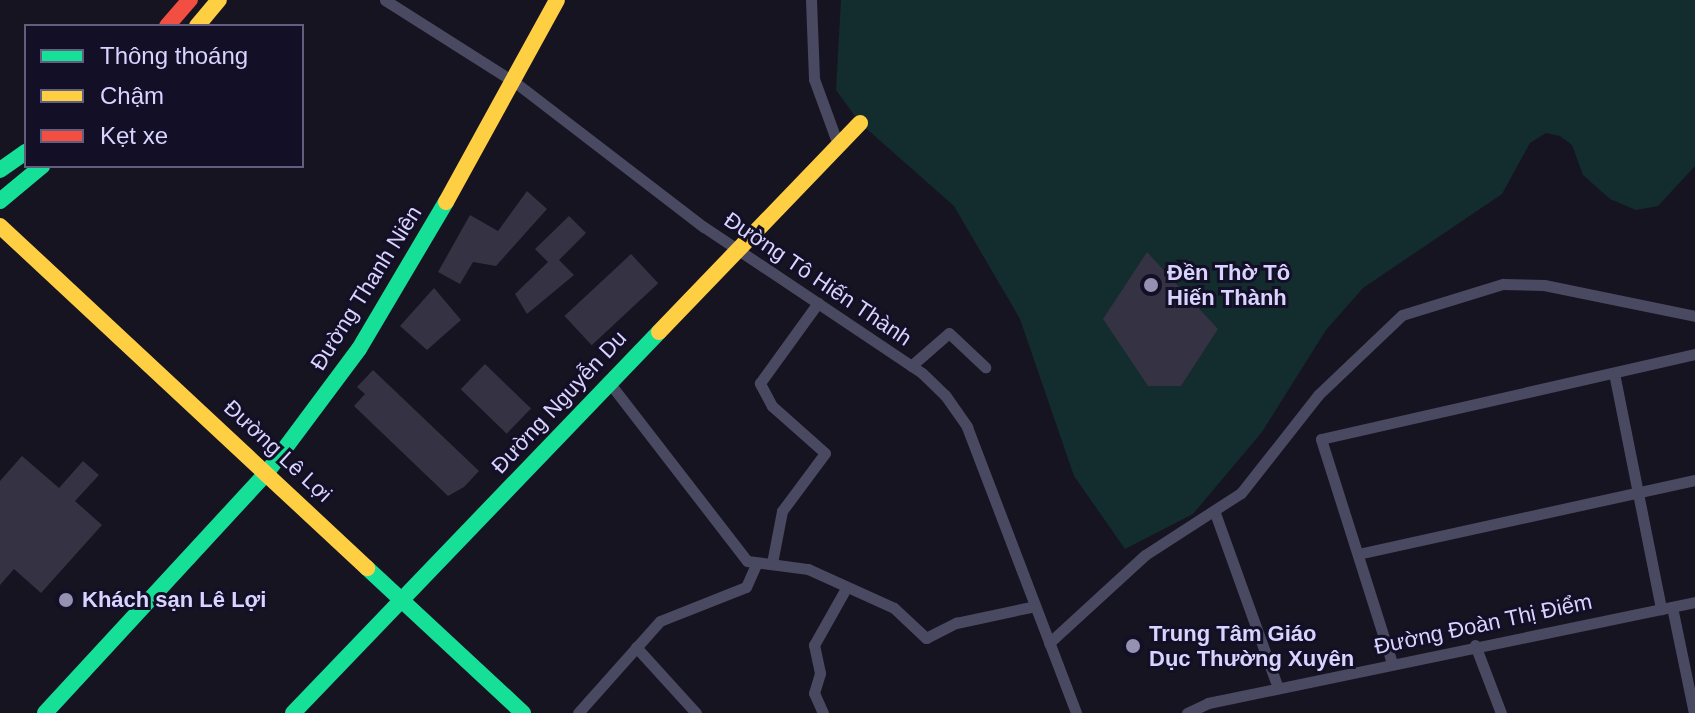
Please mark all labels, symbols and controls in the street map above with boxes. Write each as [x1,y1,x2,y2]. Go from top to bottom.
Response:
legend [24,24,304,168]
text: Thông thoáng [100,42,248,69]
text: Chậm [100,82,164,109]
text: Kẹt xe [100,122,168,149]
street label: Đường Thanh Niên [305,201,427,375]
street label: Đường Tô Hiến Thành [719,206,917,352]
place label: Đền Thờ Tô Hiến Thành [1167,259,1290,310]
marker: Đền Thờ Tô Hiến Thành [1142,276,1160,294]
street label: Đường Nguyễn Du [486,325,632,479]
street label: Đường Lê Lợi [219,394,337,508]
place label: Khách sạn Lê Lợi [82,587,266,613]
street label: Đường Đoàn Thị Điểm [1372,588,1594,660]
marker: Khách sạn Lê Lợi [57,591,75,609]
place label: Trung Tâm Giáo Dục Thường Xuyên [1149,620,1354,672]
marker: Trung Tâm Giáo Dục Thường Xuyên [1124,637,1142,655]

